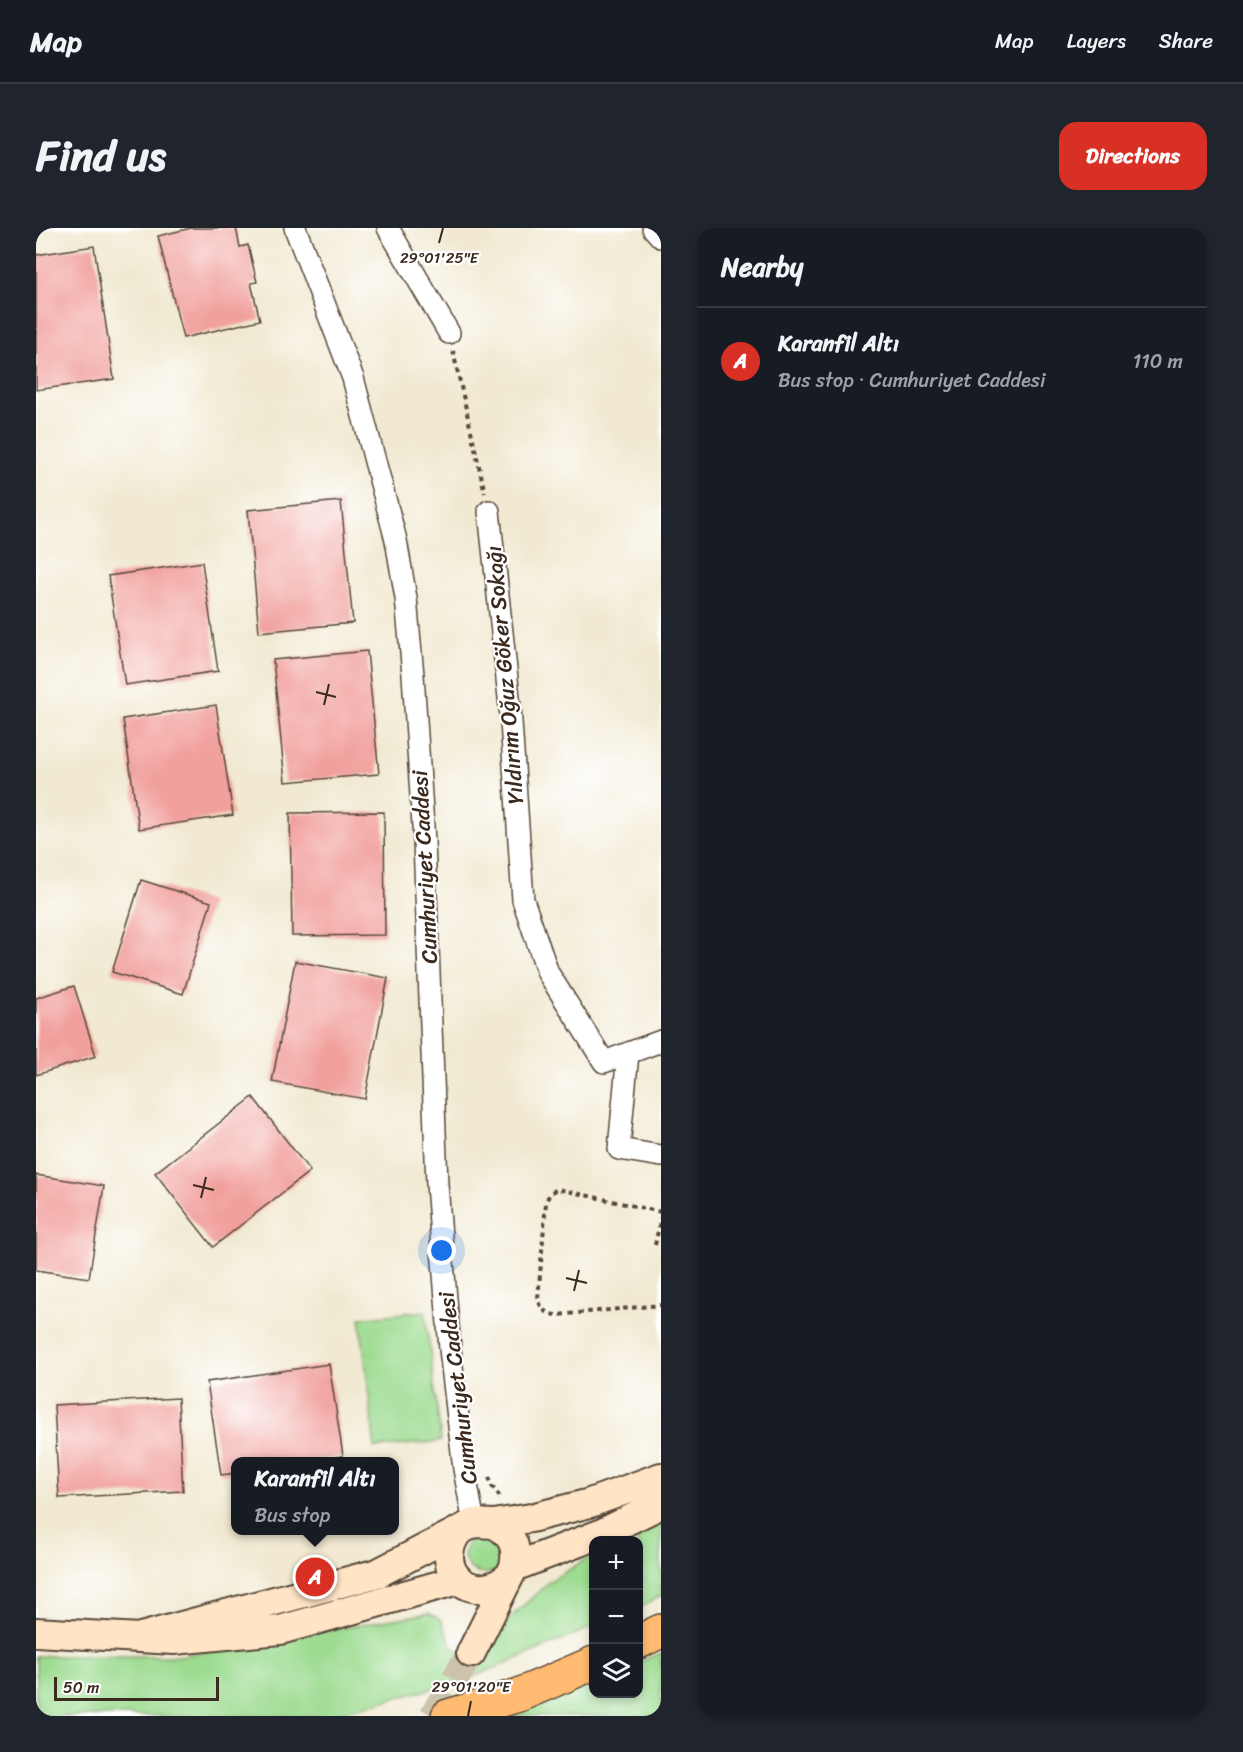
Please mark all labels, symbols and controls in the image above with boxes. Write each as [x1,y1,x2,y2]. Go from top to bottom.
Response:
text: Map [30,17,82,66]
text: Map [995,22,1034,60]
text: Layers [1067,22,1126,60]
text: Share [1159,22,1213,60]
text: Find us [36,119,166,193]
button: Directions [1059,122,1207,190]
text: Nearby [721,244,803,290]
text: 29°01'25"E [400,245,480,271]
text: Karanfil Altı [778,324,899,363]
text: A [734,344,747,379]
text: 110 m [1133,344,1183,379]
text: Bus stop · Cumhuriyet Caddesi [778,363,1046,398]
street label: Yıldırım Oğuz Göker Sokağı [474,544,535,806]
street label: Cumhuriyet Caddesi [400,768,449,965]
your location [427,1236,456,1265]
street label: Cumhuriyet Caddesi [426,1289,489,1486]
popup [231,1457,399,1535]
text: Karanfil Altı [254,1459,376,1498]
text: Bus stop [254,1498,330,1533]
map controls [589,1536,643,1698]
button: + [589,1536,643,1590]
pin: A [296,1554,334,1600]
button: − [589,1590,643,1644]
button: layers [589,1644,643,1698]
text: 50 m [63,1673,99,1702]
scale bar [54,1674,219,1702]
text: 29°01'20"E [432,1674,512,1700]

